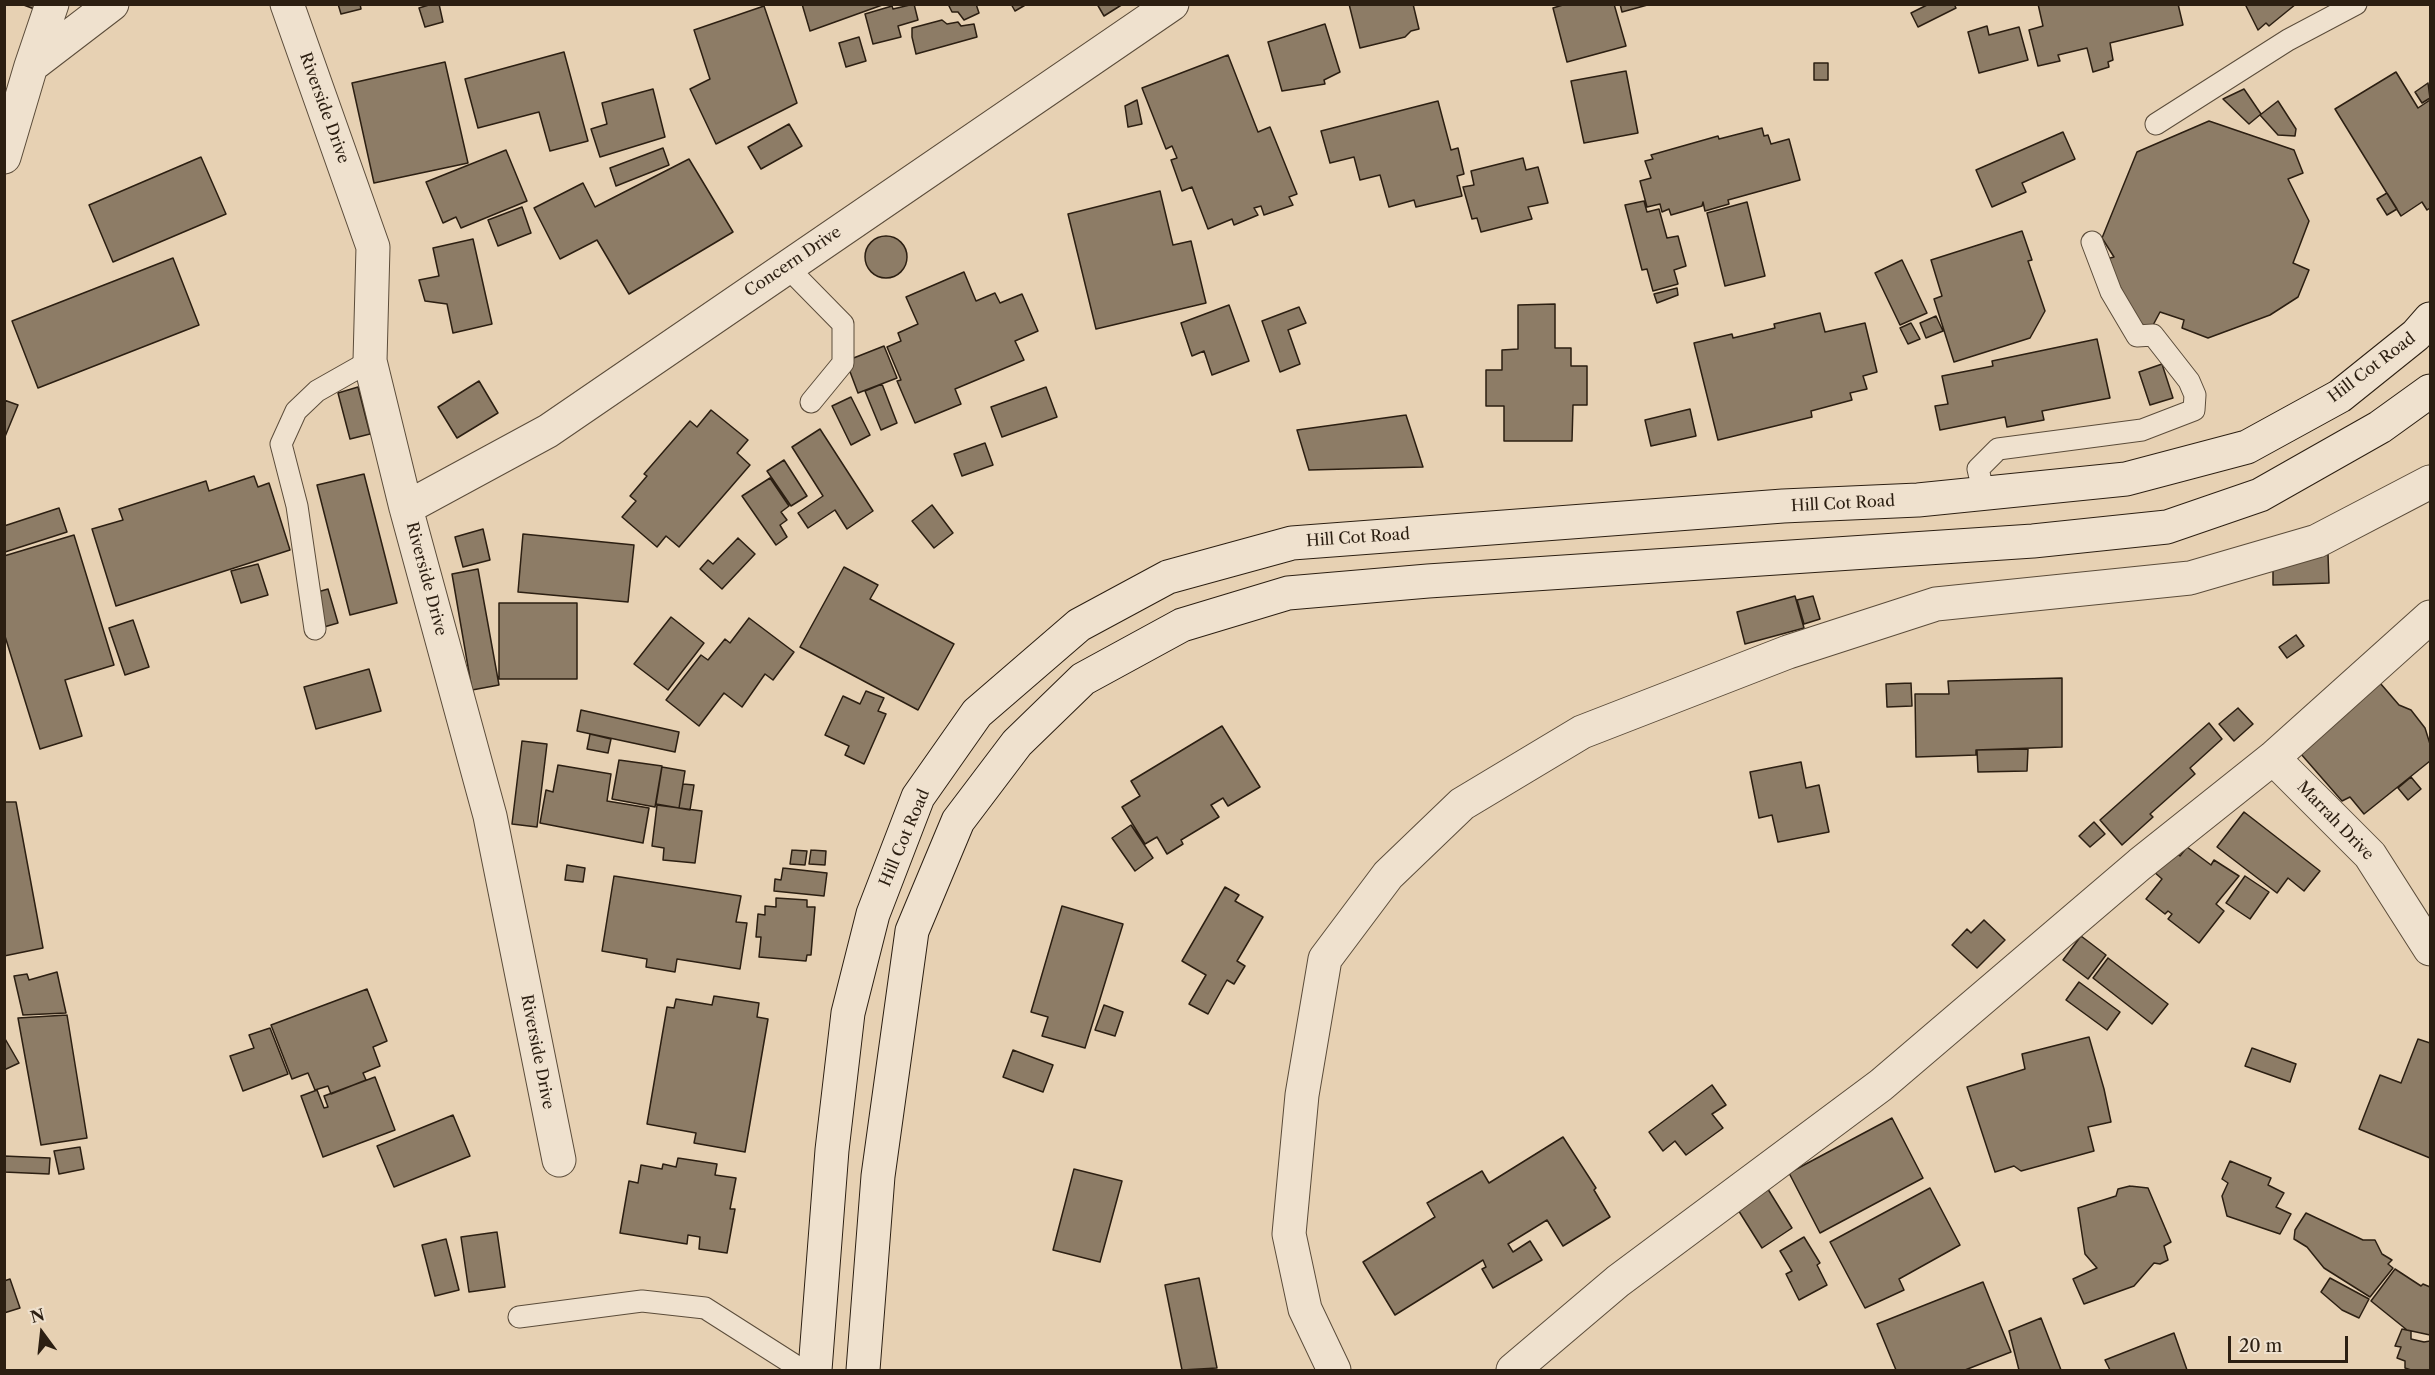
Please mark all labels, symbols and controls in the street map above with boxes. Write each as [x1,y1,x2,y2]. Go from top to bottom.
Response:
street label: Riverside Drive [295,50,353,166]
street label: Concern Drive [741,223,845,301]
street label: Hill Cot Road [2325,329,2419,407]
street label: Hill Cot Road [1791,492,1895,516]
street label: Riverside Drive [402,520,450,638]
street label: Hill Cot Road [1305,525,1411,551]
street label: Marrah Drive [2293,778,2377,864]
street label: Hill Cot Road [876,786,934,890]
street label: Riverside Drive [516,993,558,1111]
north arrow [12,1303,72,1363]
text: N [28,1304,47,1327]
scale bar [2231,1324,2351,1362]
text: 20 m [2239,1335,2282,1357]

